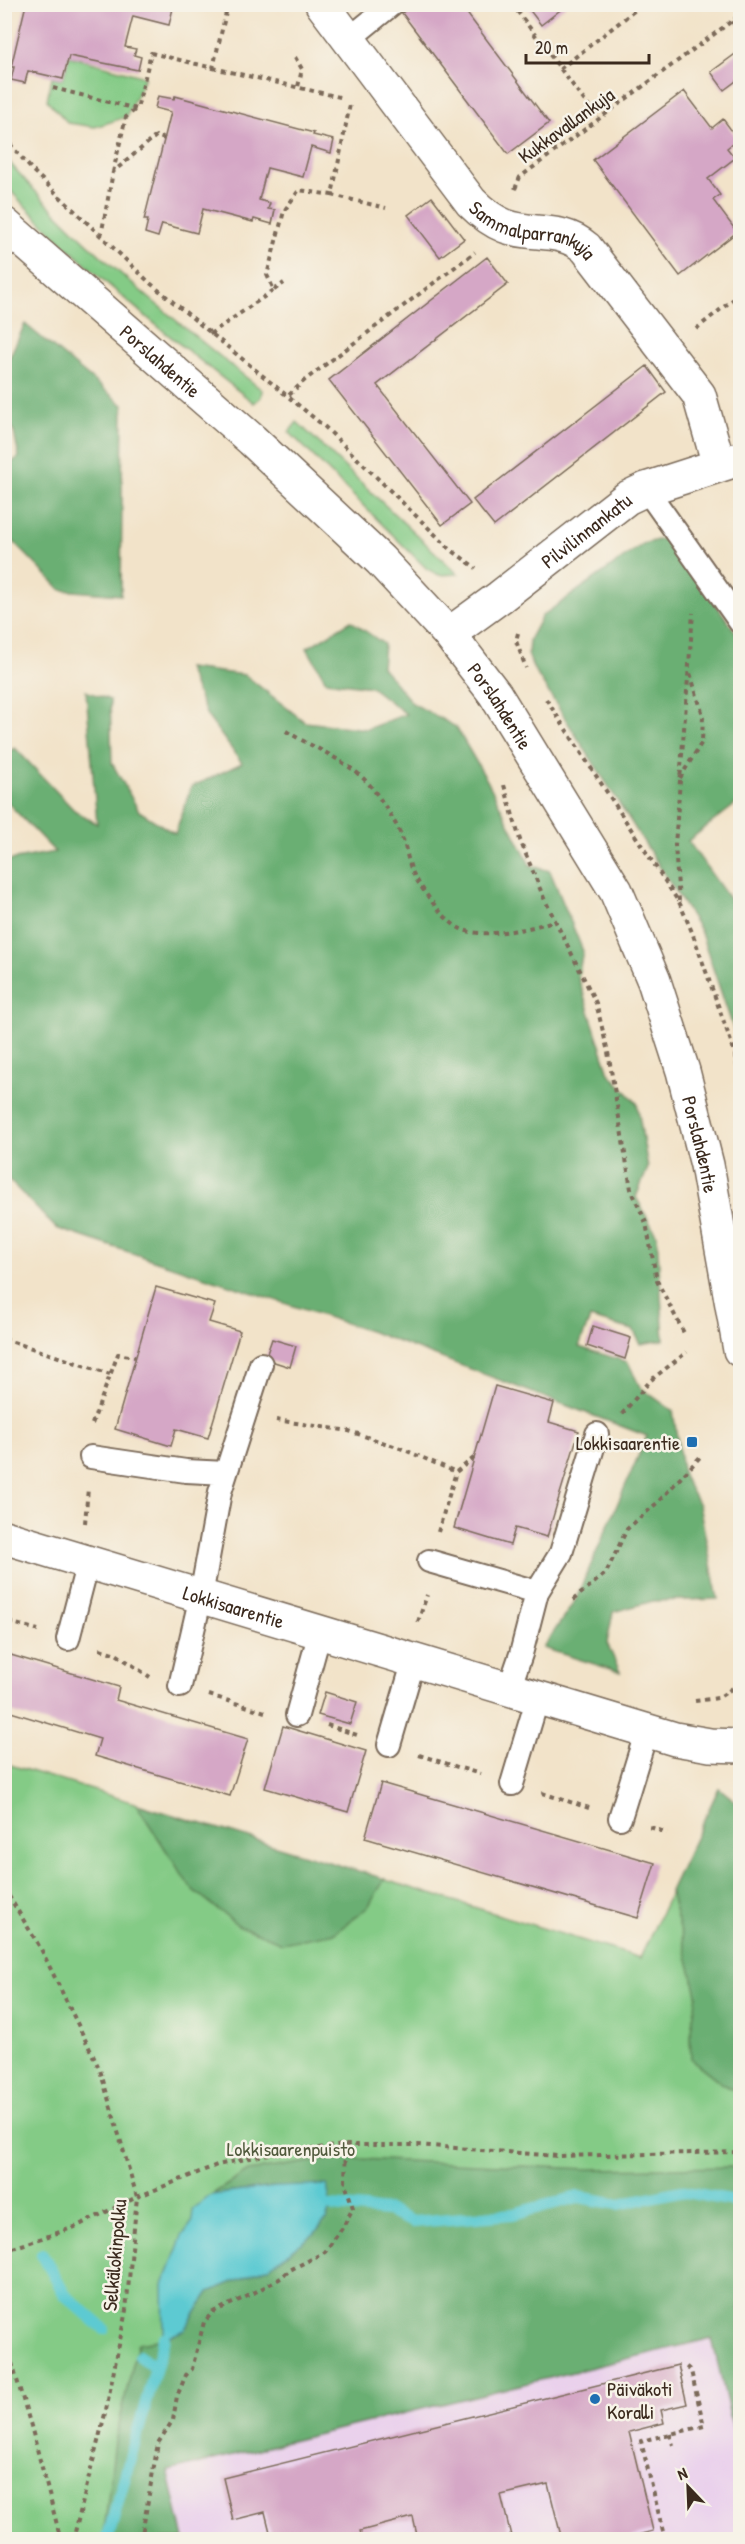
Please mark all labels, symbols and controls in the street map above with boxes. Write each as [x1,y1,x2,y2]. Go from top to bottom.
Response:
scale bar [526,27,649,65]
text: 20 m [535,35,568,60]
street label: Kukkavallankuja [512,81,620,169]
street label: Sammalparrankuja [464,194,603,265]
street label: Porslahdentie [115,318,207,403]
street label: Pilvilinnankatu [535,486,637,574]
street label: Porslahdentie [462,657,539,754]
street label: Porslahdentie [676,1093,725,1195]
place label: Lokkisaarentie [576,1429,680,1456]
marker: Lokkisaarentie [685,1435,699,1449]
street label: Lokkisaarentie [180,1578,288,1634]
park label: Lokkisaarenpuisto [227,2135,355,2162]
street label: Selkälokinpolku [96,2198,132,2312]
place label: Päiväkoti Koralli [607,2375,673,2425]
marker: Päiväkoti Koralli [588,2392,602,2406]
north arrow [658,2457,718,2517]
text: N [674,2461,691,2485]

